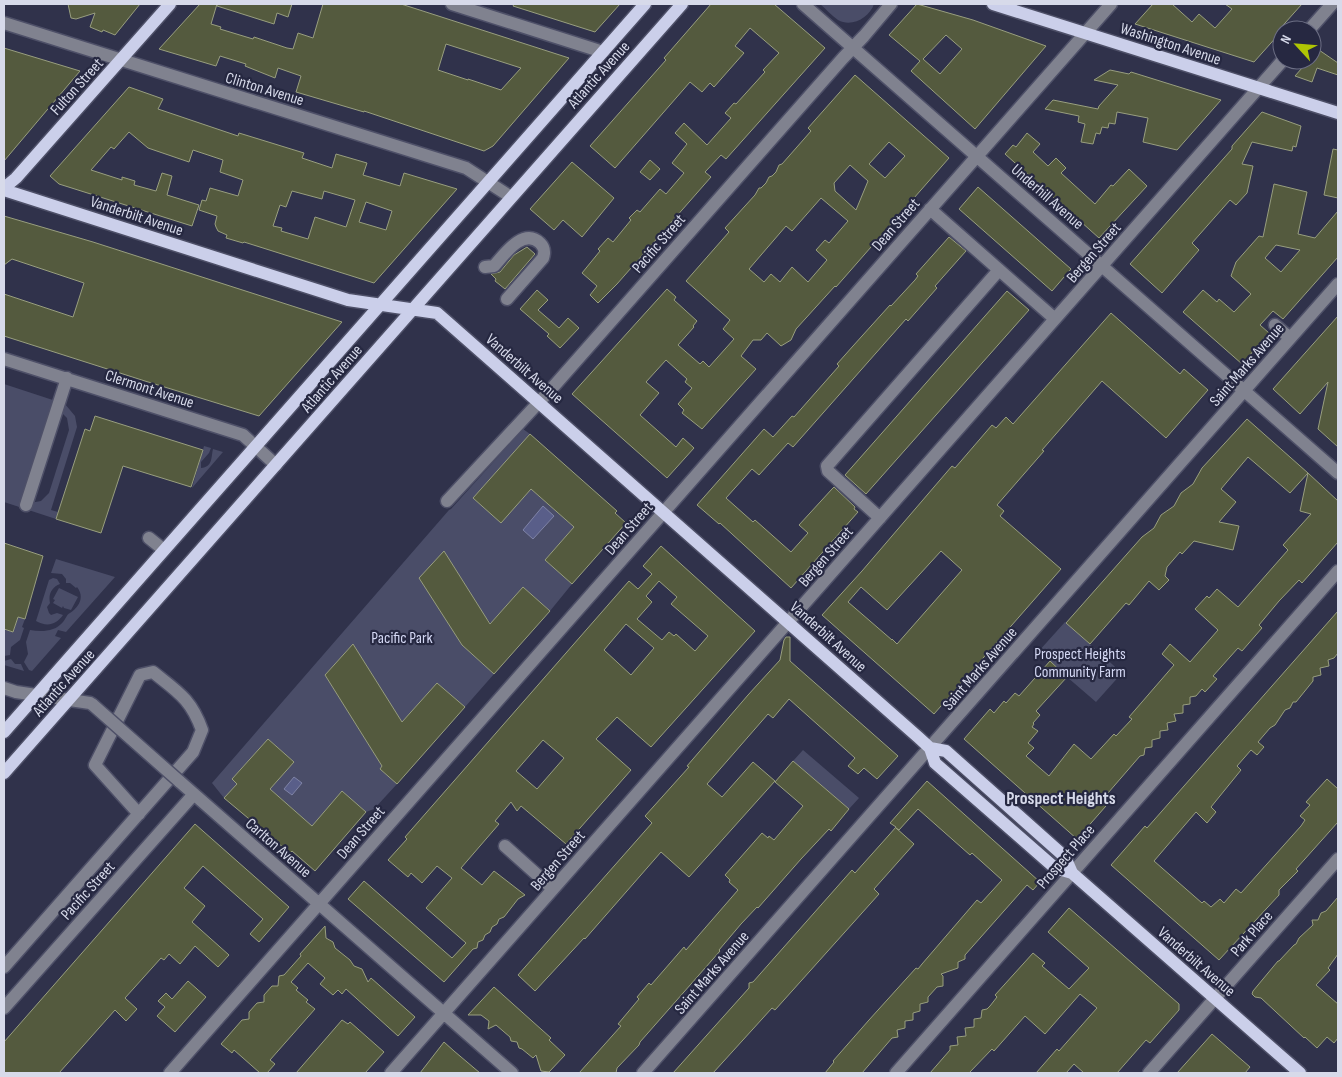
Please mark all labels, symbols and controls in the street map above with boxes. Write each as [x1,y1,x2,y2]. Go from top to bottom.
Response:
street label: Washington Avenue [1118,19,1223,70]
north arrow [1272,20,1322,70]
text: N [1276,32,1295,47]
street label: Atlantic Avenue [563,38,634,113]
street label: Fulton Street [47,54,108,119]
street label: Clinton Avenue [223,69,306,110]
street label: Underhill Avenue [1007,160,1087,234]
street label: Vanderbilt Avenue [88,192,185,240]
street label: Dean Street [868,195,924,255]
street label: Pacific Street [628,211,690,277]
street label: Bergen Street [1063,219,1126,287]
street label: Saint Marks Avenue [1206,320,1288,410]
street label: Vanderbilt Avenue [481,330,567,408]
street label: Atlantic Avenue [297,341,367,418]
street label: Clermont Avenue [103,366,196,413]
street label: Dean Street [601,499,657,559]
street label: Bergen Street [795,523,858,591]
street label: Vanderbilt Avenue [786,598,870,676]
street label: Saint Marks Avenue [939,624,1021,714]
park label: Pacific Park [371,629,433,648]
park label: Prospect Heights Community Farm [1034,645,1126,682]
street label: Atlantic Avenue [28,646,99,721]
district label: Prospect Heights [1006,788,1116,809]
street label: Dean Street [333,803,389,863]
street label: Carlton Avenue [241,814,315,882]
street label: Prospect Place [1033,821,1099,893]
street label: Bergen Street [527,827,590,895]
street label: Pacific Street [57,858,119,924]
street label: Park Place [1227,907,1277,961]
street label: Vanderbilt Avenue [1153,923,1239,1001]
street label: Saint Marks Avenue [671,928,753,1018]

